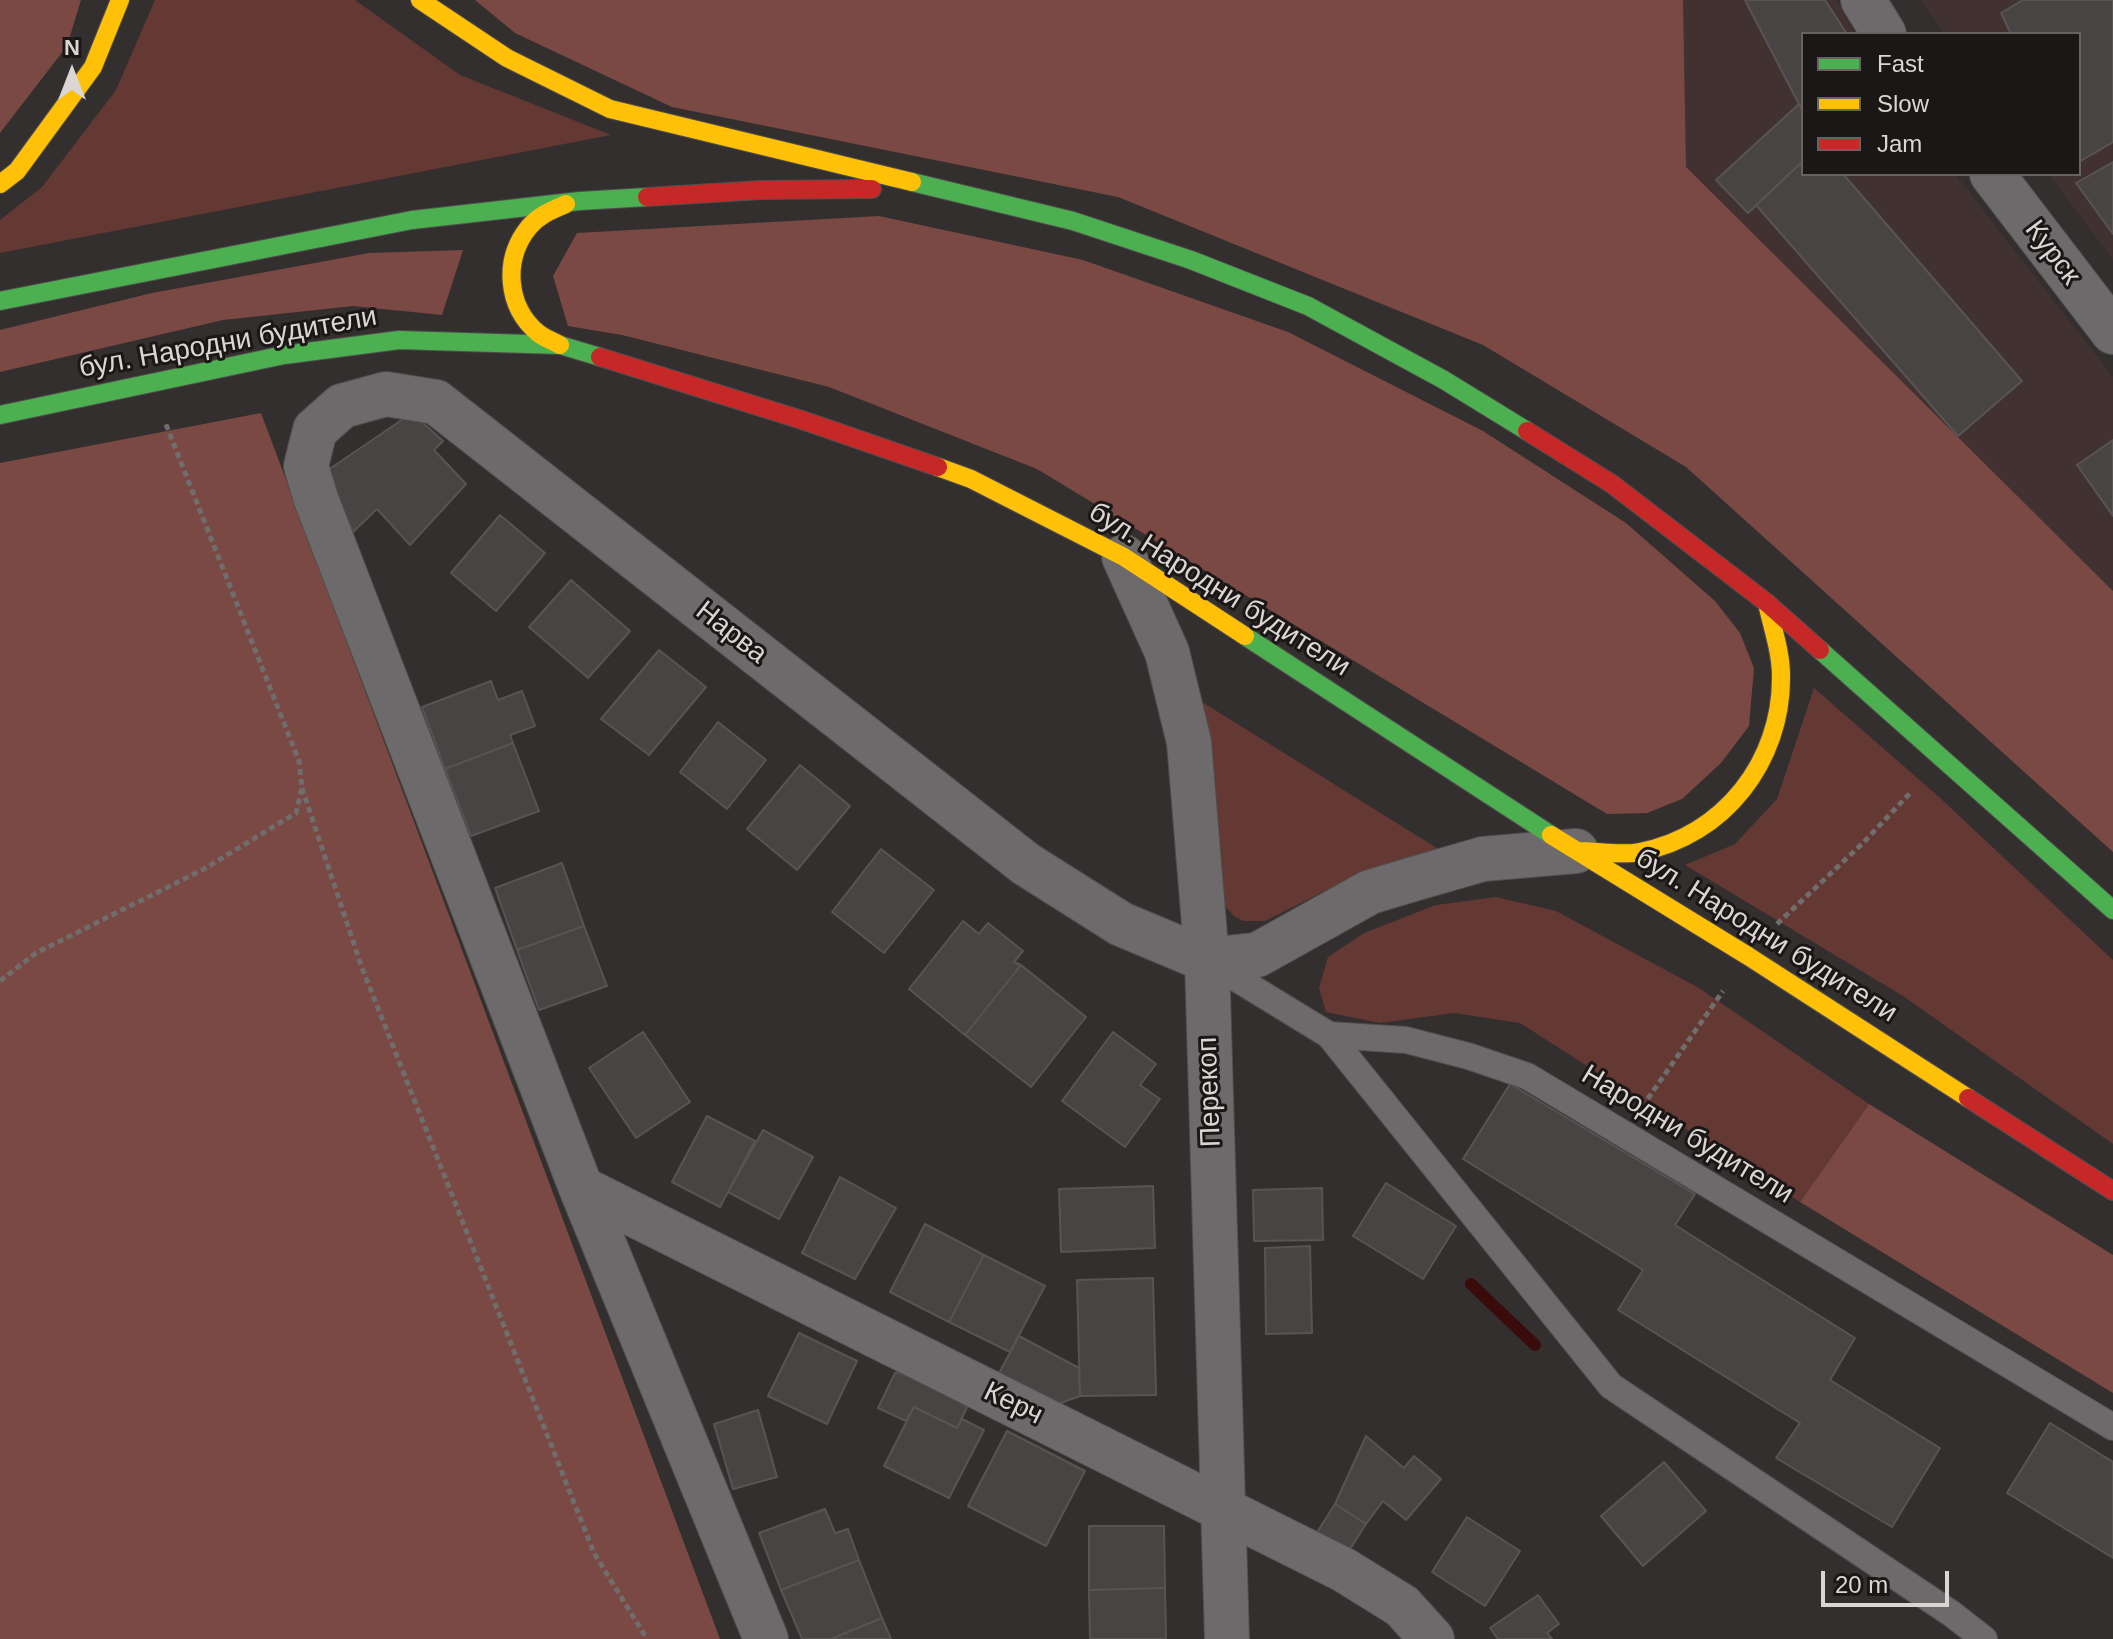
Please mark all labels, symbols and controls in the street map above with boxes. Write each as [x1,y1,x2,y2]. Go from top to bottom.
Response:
north arrow [32,32,112,112]
legend [1801,32,2081,176]
text: N [64,35,80,60]
text: Fast [1877,50,1924,77]
text: Slow [1877,90,1929,117]
text: Jam [1877,130,1922,157]
street label: Курск [2017,214,2087,292]
street label: бул. Народни будители [76,300,380,386]
street label: бул. Народни будители [1082,496,1356,684]
street label: Нарва [689,595,773,671]
street label: бул. Народни будители [1629,842,1903,1030]
street label: Перекоп [1191,1036,1229,1148]
street label: Народни будители [1575,1059,1799,1211]
street label: Керч [978,1375,1048,1433]
scale bar [1825,1555,1953,1605]
text: 20 m [1835,1571,1888,1598]

